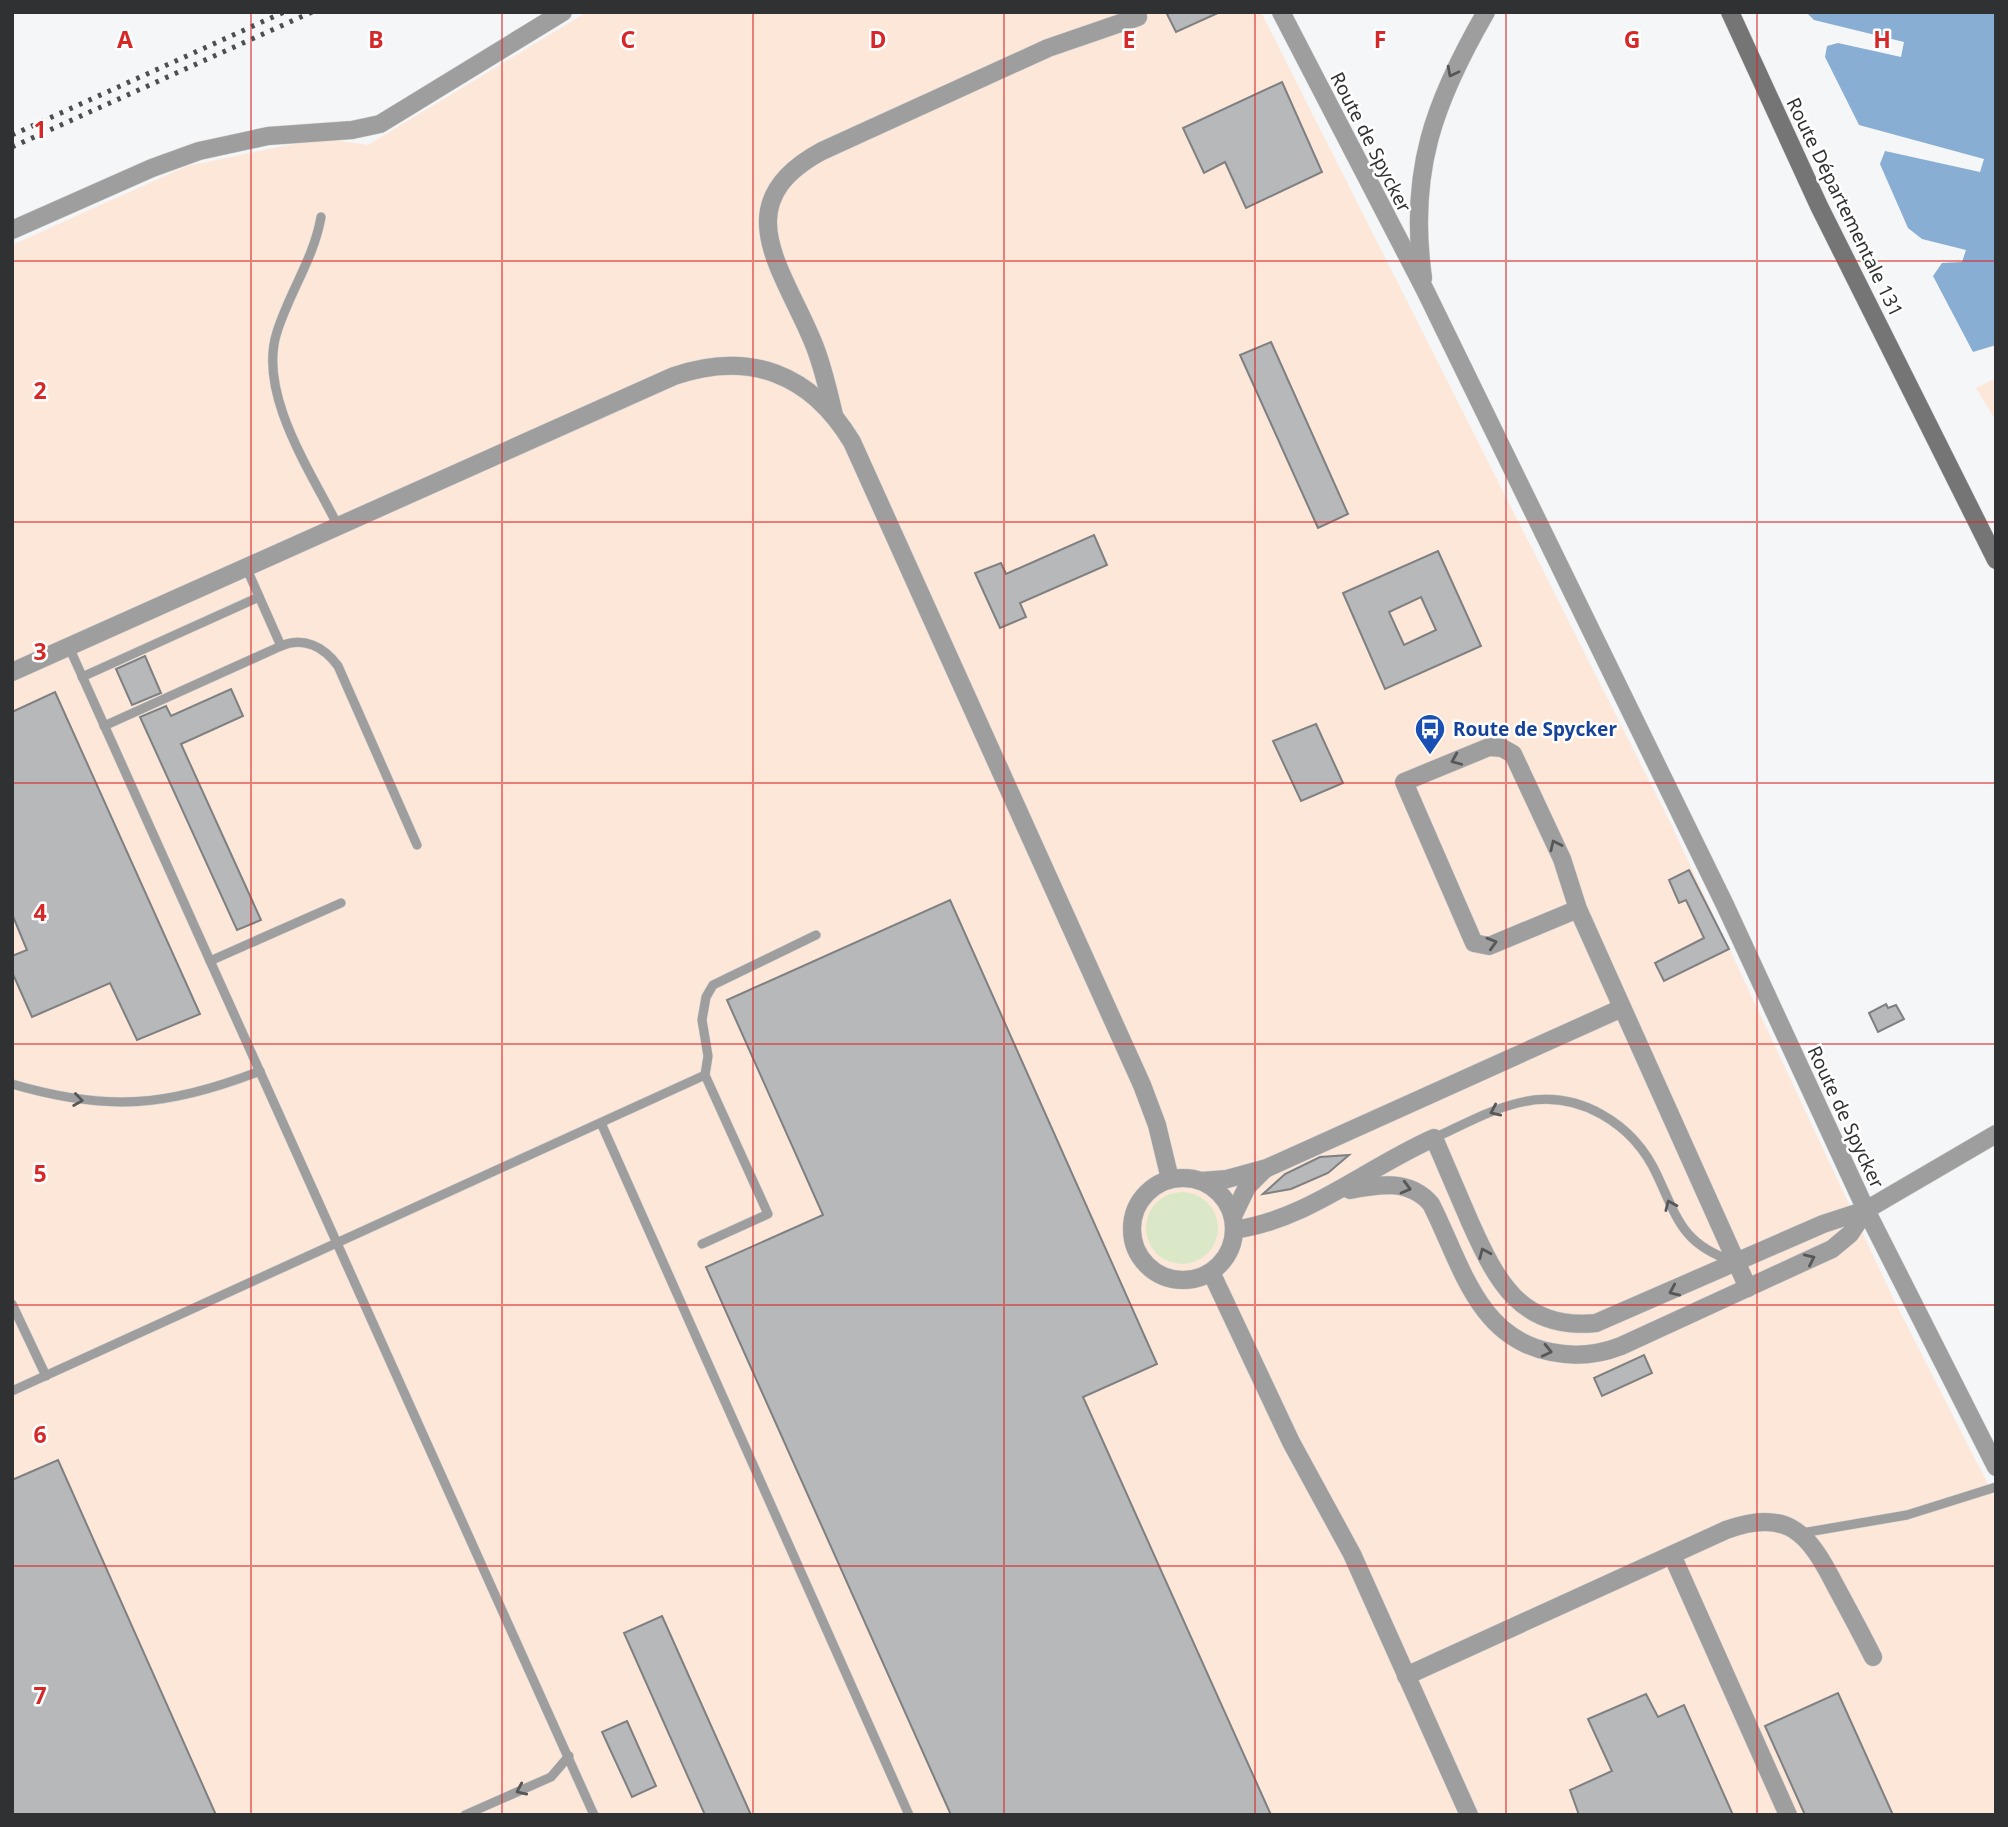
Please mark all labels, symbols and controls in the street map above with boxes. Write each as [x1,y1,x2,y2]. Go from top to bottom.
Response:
text: A [117,23,133,55]
text: B [368,23,384,55]
text: C [621,23,636,55]
text: D [870,23,886,55]
text: E [1123,23,1135,55]
text: F [1374,23,1386,55]
text: G [1624,23,1640,55]
text: H [1873,23,1891,55]
one-way arrow [1447,64,1461,77]
street label: Route de Spycker [1324,67,1418,217]
street label: Route Départementale 131 [1781,93,1909,321]
text: 1 [33,113,47,145]
text: 2 [33,374,47,406]
text: 3 [33,635,47,667]
bus stop icon: Route de Spycker [1413,712,1447,756]
place label: Route de Spycker [1453,716,1617,742]
one-way arrow [1451,751,1463,765]
one-way arrow [1549,839,1563,852]
text: 4 [33,896,47,928]
one-way arrow [1486,937,1498,951]
street label: Route de Spycker [1802,1042,1890,1192]
one-way arrow [73,1092,84,1107]
one-way arrow [1490,1103,1503,1117]
text: 5 [33,1157,47,1189]
one-way arrow [1400,1180,1412,1195]
one-way arrow [1665,1200,1679,1212]
one-way arrow [1478,1248,1492,1261]
one-way arrow [1803,1254,1815,1268]
one-way arrow [1669,1283,1681,1297]
one-way arrow [1541,1343,1553,1357]
text: 6 [33,1418,47,1450]
text: 7 [33,1679,47,1711]
one-way arrow [515,1782,528,1796]

